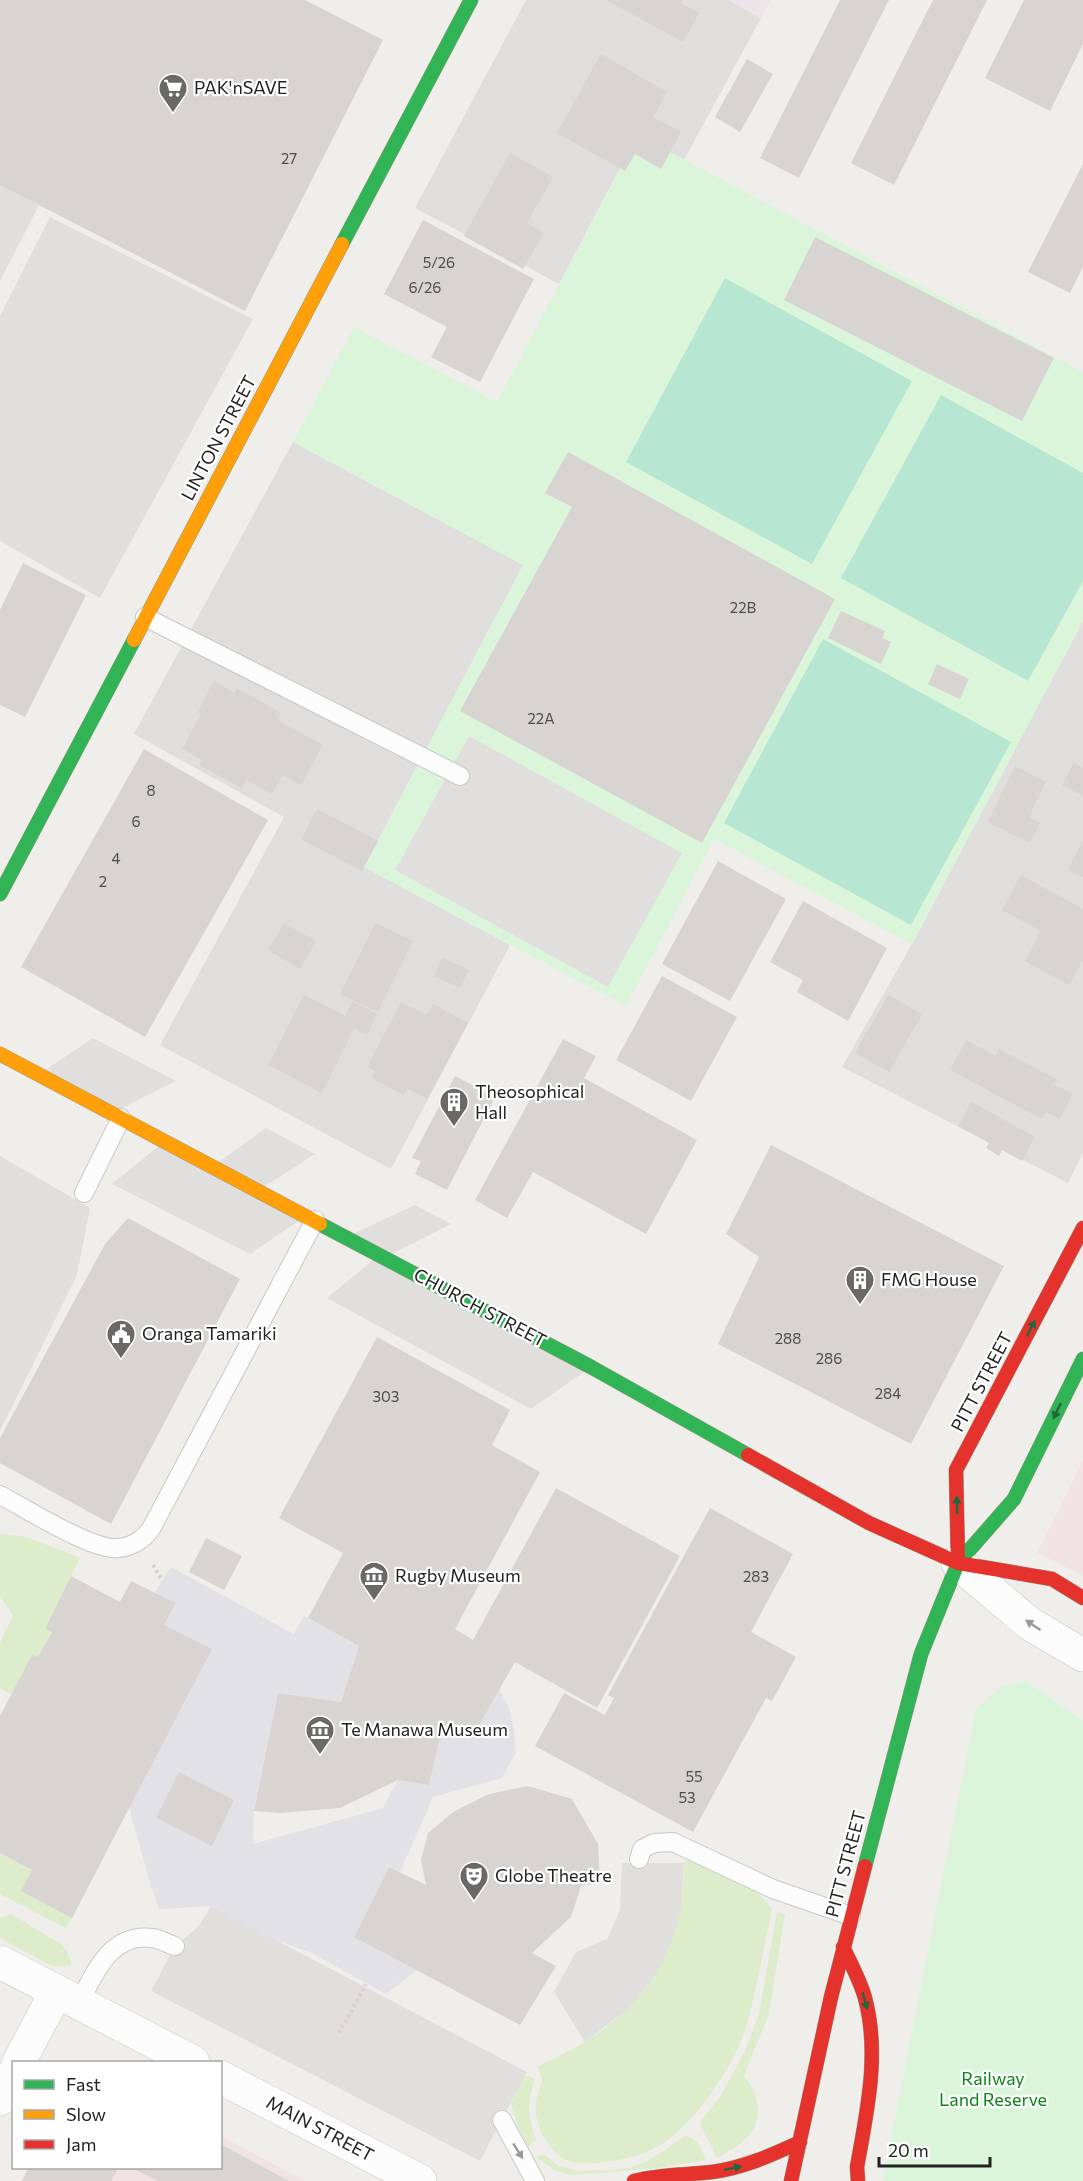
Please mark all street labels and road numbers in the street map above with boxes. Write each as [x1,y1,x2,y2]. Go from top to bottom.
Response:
street label: LINTON STREET [176,371,260,504]
street label: CHURCH STREET [410,1263,550,1351]
street label: PITT STREET [946,1328,1017,1435]
street label: PITT STREET [820,1808,870,1920]
street label: MAIN STREET [263,2091,378,2166]

